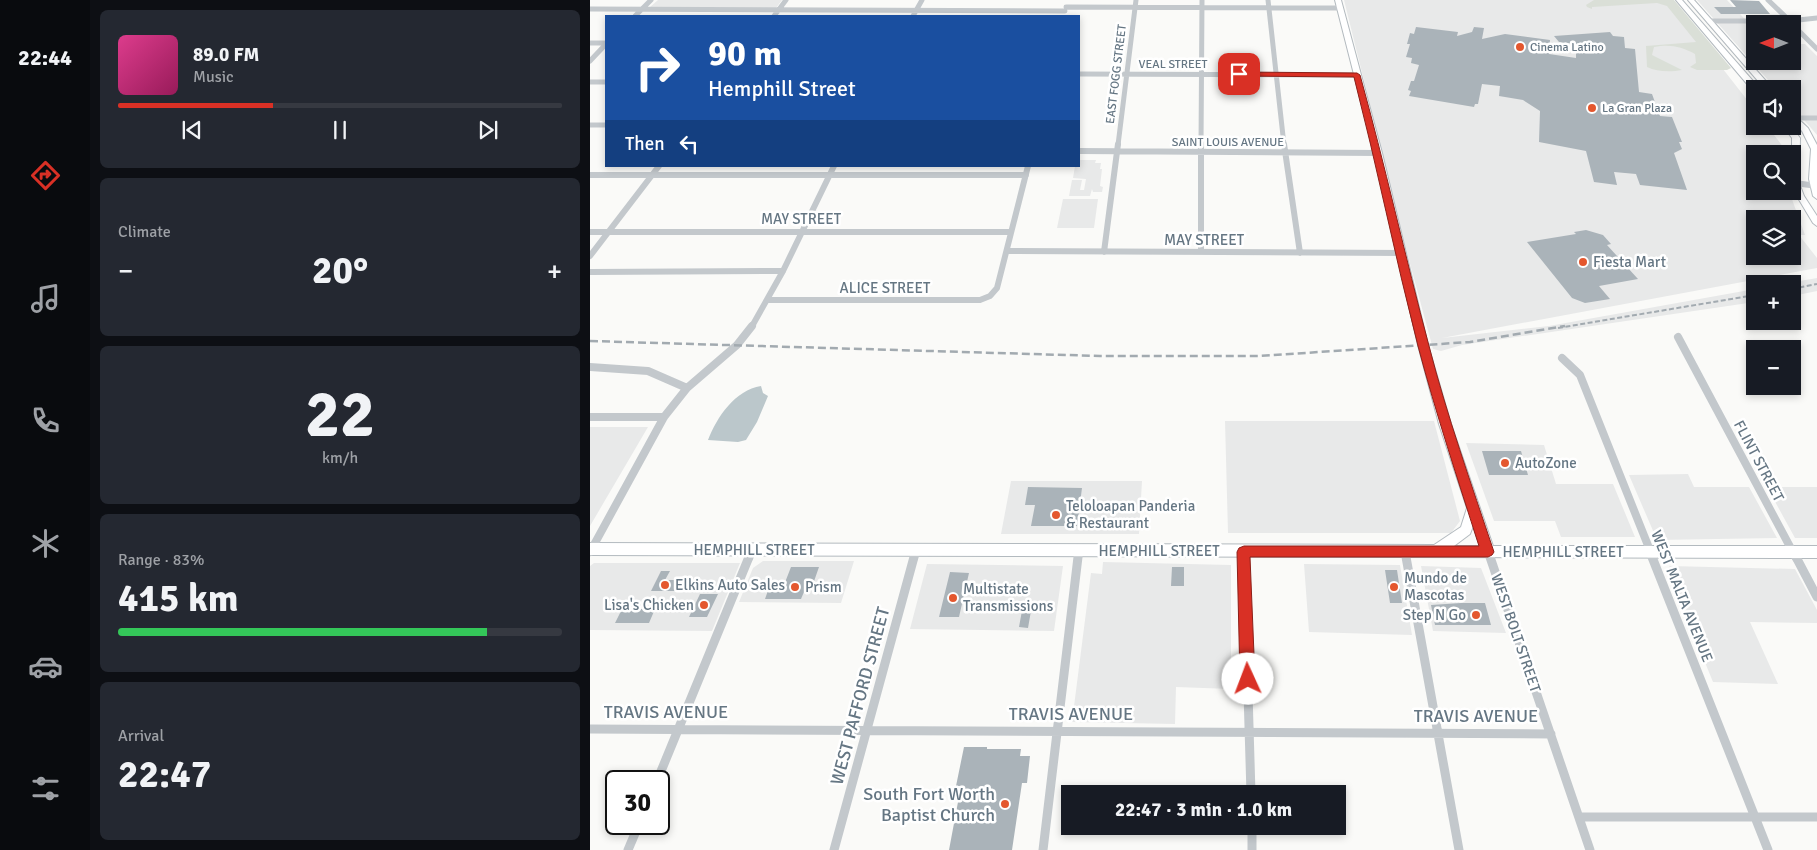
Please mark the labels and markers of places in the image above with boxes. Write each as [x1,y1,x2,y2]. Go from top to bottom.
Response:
place label: Cinema Latino [1530,40,1604,55]
marker: Cinema Latino [1514,41,1526,53]
pin [1218,53,1260,95]
place label: La Gran Plaza [1602,101,1672,116]
marker: La Gran Plaza [1586,102,1598,114]
place label: Fiesta Mart [1593,253,1666,271]
marker: Fiesta Mart [1577,256,1589,268]
place label: AutoZone [1515,454,1577,472]
marker: AutoZone [1499,457,1511,469]
place label: Teloloapan Panderia & Restaurant [1066,497,1195,532]
marker: Teloloapan Panderia & Restaurant [1050,509,1062,521]
place label: Mundo de Mascotas [1404,569,1467,604]
place label: Elkins Auto Sales [675,576,786,594]
place label: Prism [805,578,842,596]
marker: Elkins Auto Sales [659,579,671,591]
place label: Multistate Transmissions [963,580,1054,615]
marker: Prism [789,581,801,593]
marker: Mundo de Mascotas [1388,581,1400,593]
marker: Multistate Transmissions [947,592,959,604]
place label: Lisa's Chicken [604,596,694,614]
marker: Lisa's Chicken [698,599,710,611]
place label: Step N Go [1403,606,1466,624]
marker: Step N Go [1470,609,1482,621]
place label: South Fort Worth Baptist Church [863,783,995,826]
marker: South Fort Worth Baptist Church [999,798,1011,810]

